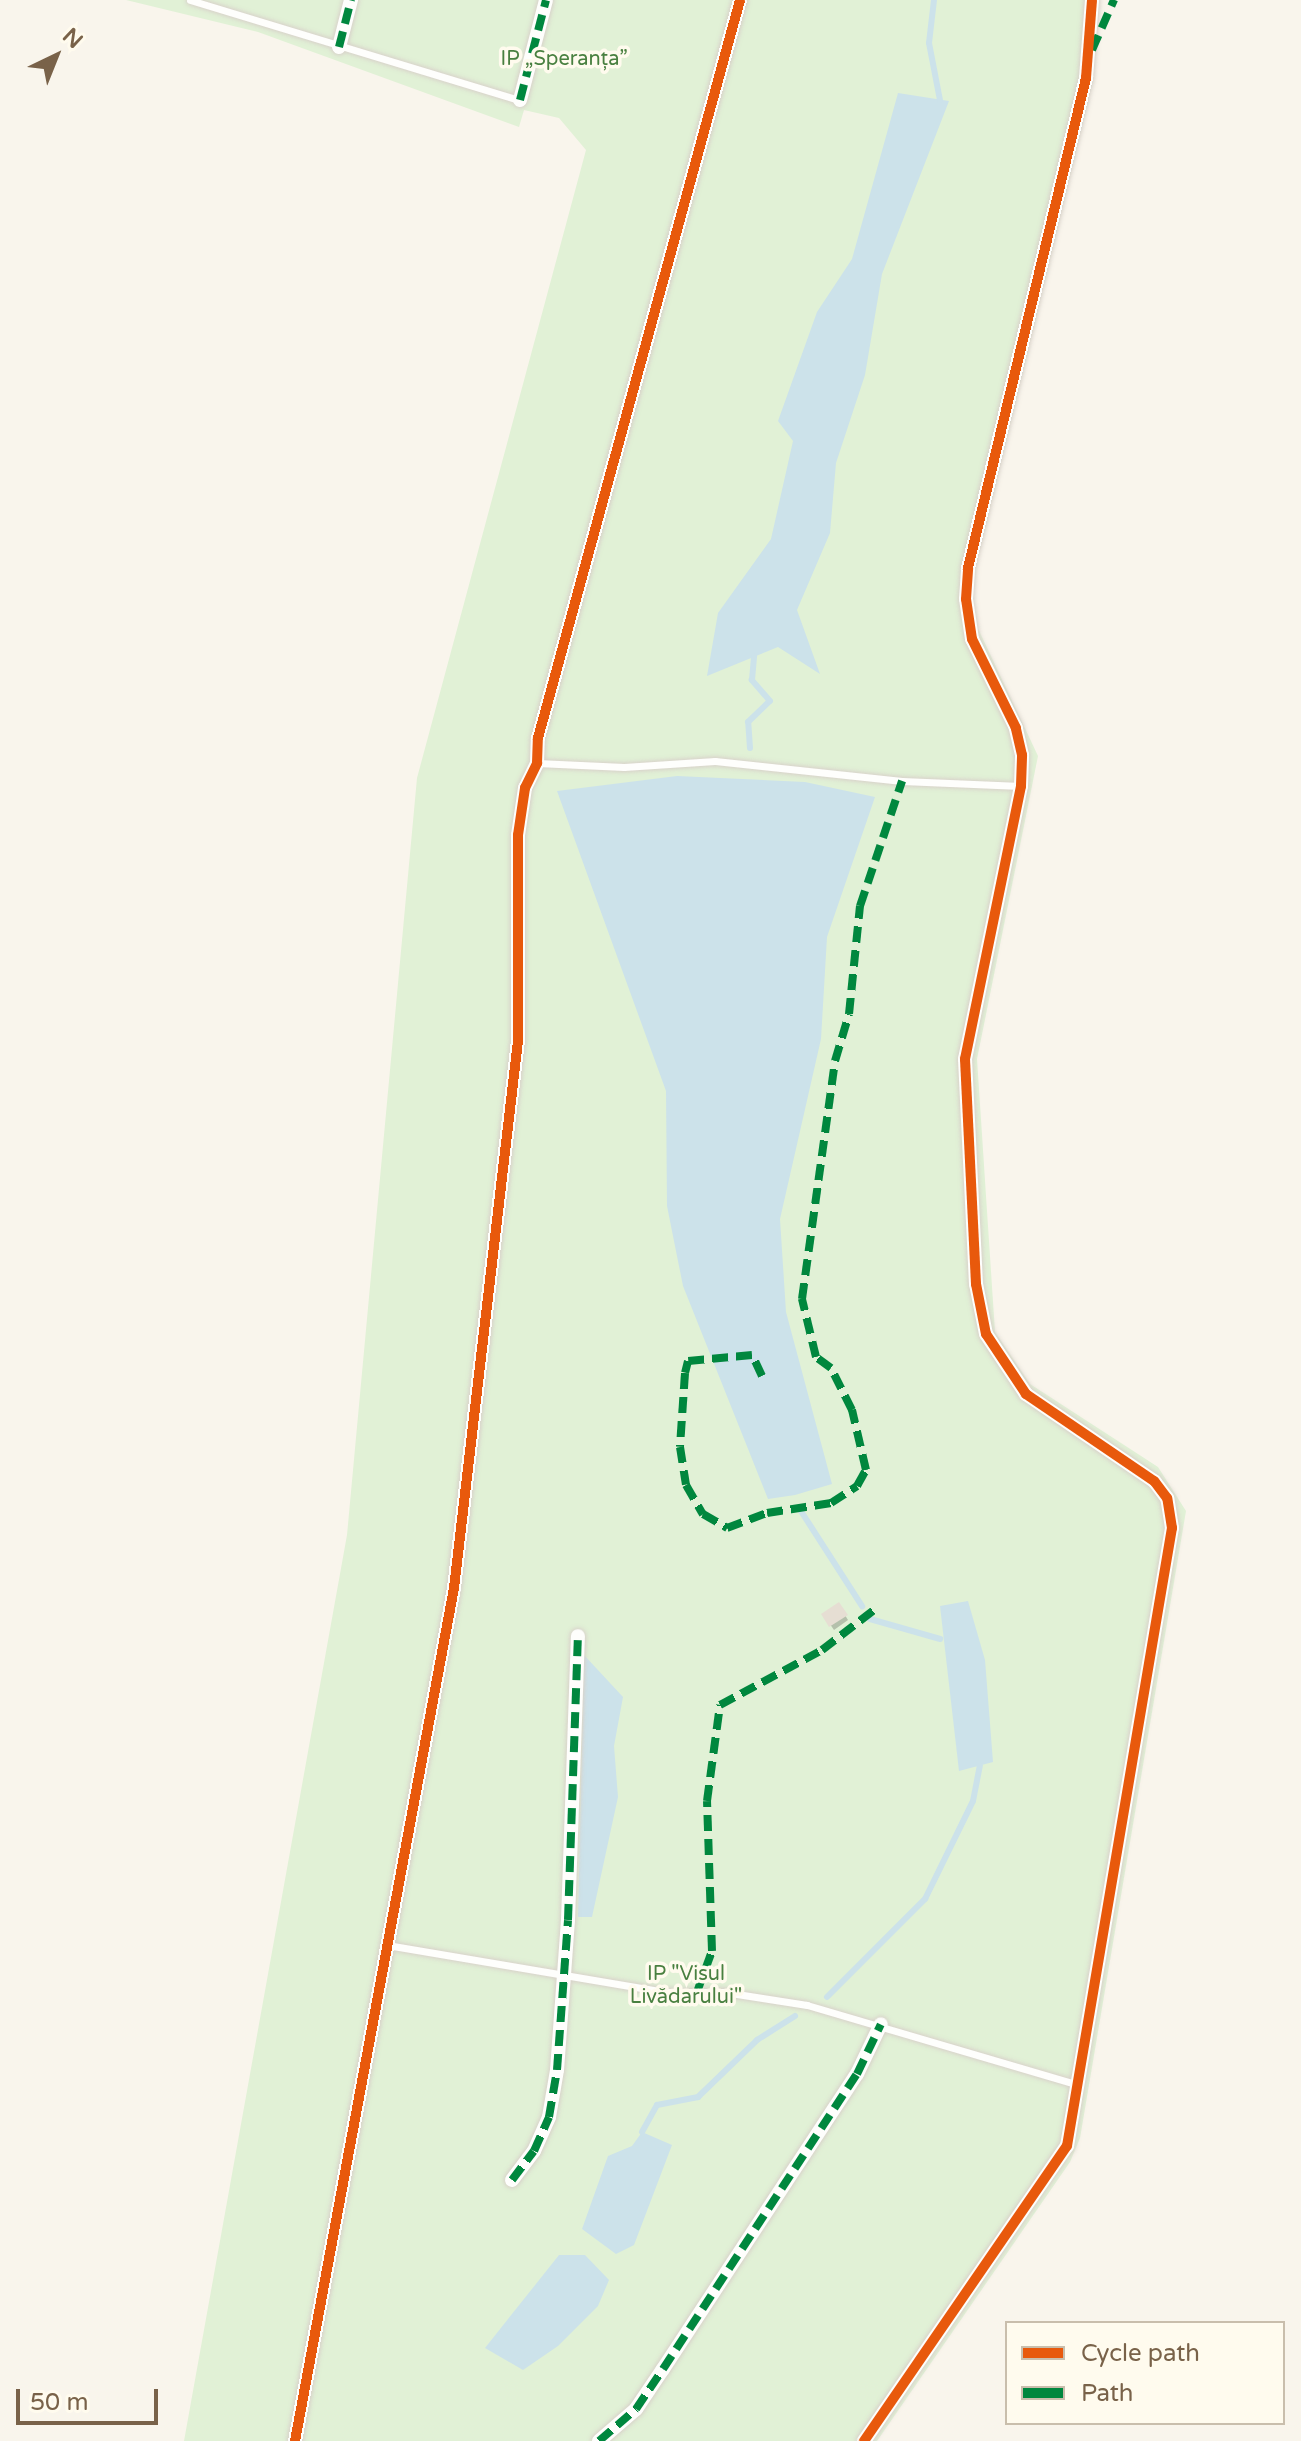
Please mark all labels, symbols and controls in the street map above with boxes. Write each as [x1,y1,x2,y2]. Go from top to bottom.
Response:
north arrow [16,16,96,96]
text: N [57,23,88,54]
park label: IP „Speranța” [500,47,628,71]
park label: IP "Visul Livădarului" [630,1963,742,2010]
legend [1005,2321,1285,2425]
text: Cycle path [1081,2339,1200,2368]
scale bar [20,2373,162,2423]
text: Path [1081,2379,1134,2408]
text: 50 m [30,2388,88,2417]

